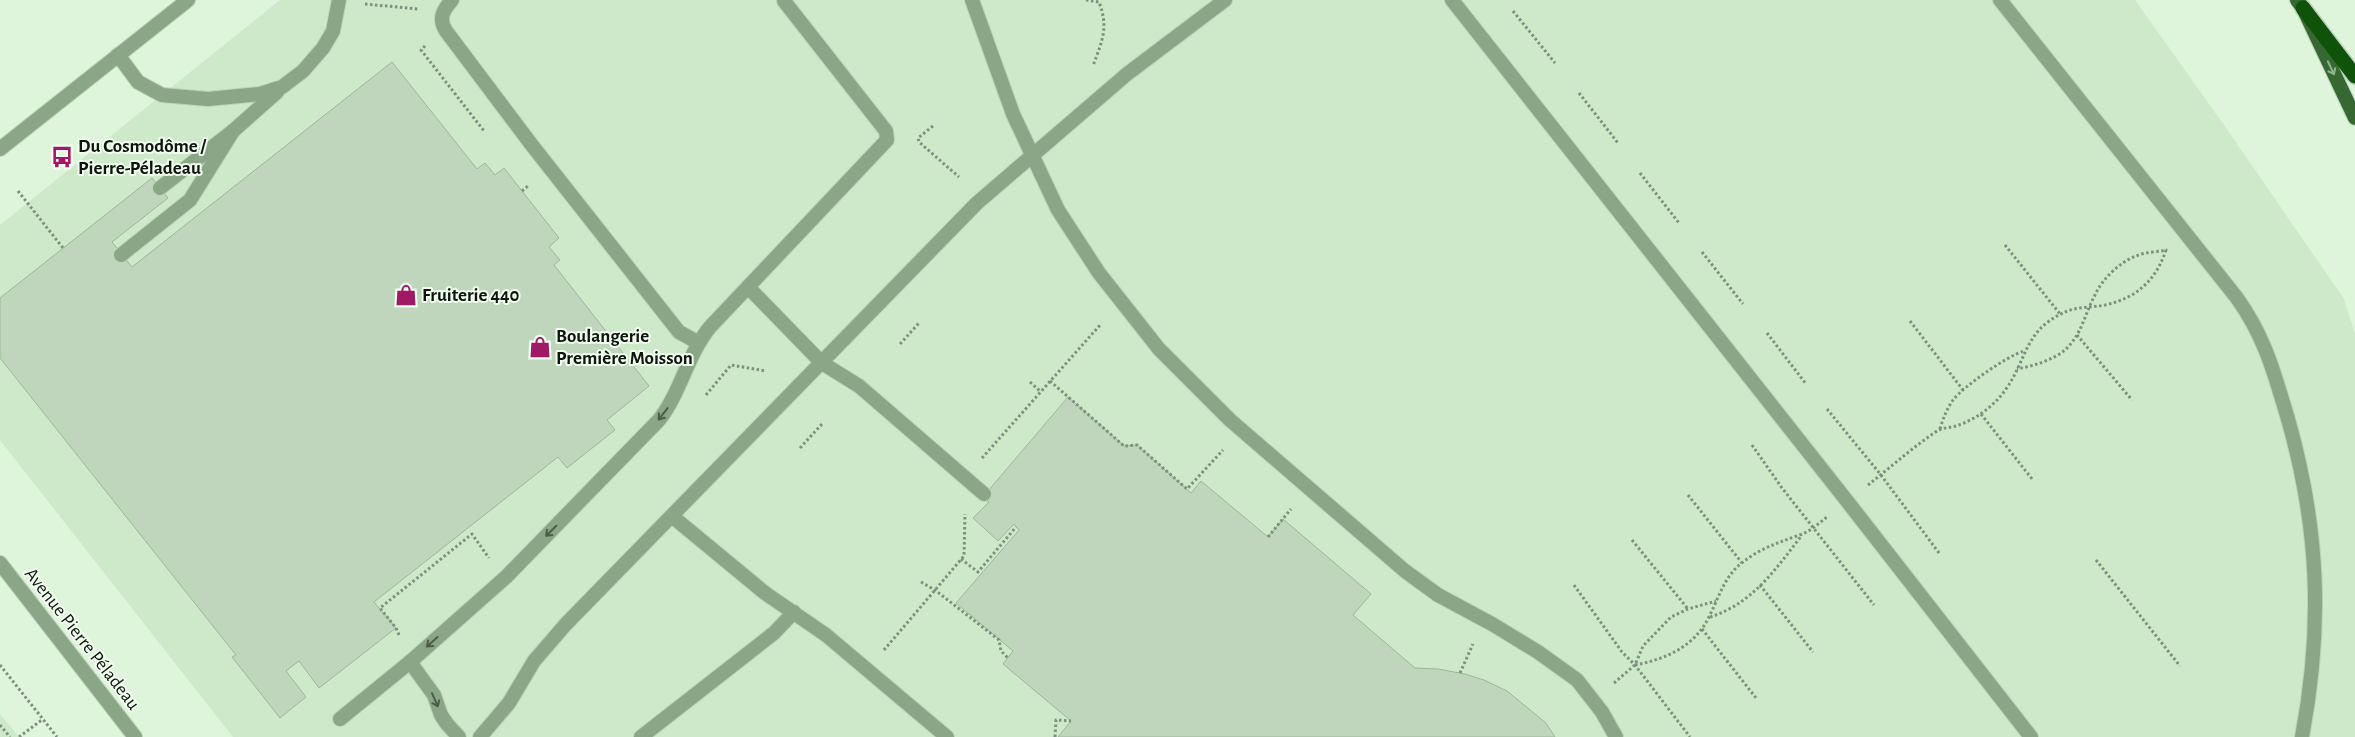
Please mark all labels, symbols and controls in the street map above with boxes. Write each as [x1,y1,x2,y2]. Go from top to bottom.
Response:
one-way arrow [2327,60,2337,75]
place label: Du Cosmodôme / Pierre-Péladeau [78,137,207,178]
bus stop icon: Du Cosmodôme / Pierre-Péladeau [49,144,75,170]
shop icon: Fruiterie 440 [393,282,419,308]
place label: Fruiterie 440 [422,286,520,305]
place label: Boulangerie Première Moisson [556,327,693,368]
shop icon: Boulangerie Première Moisson [527,334,553,360]
one-way arrow [658,407,669,420]
one-way arrow [545,525,557,537]
street label: Avenue Pierre Péladeau [21,564,143,714]
one-way arrow [426,636,439,648]
one-way arrow [431,692,441,707]

